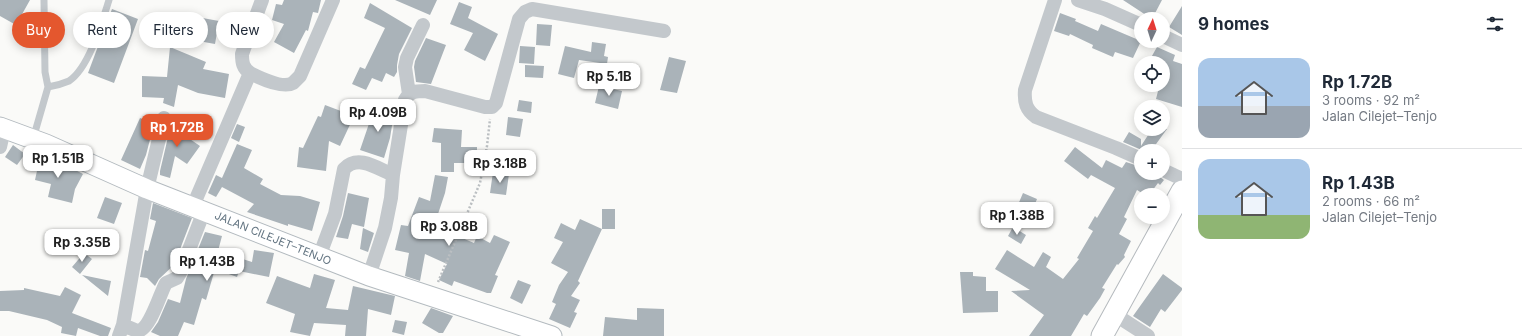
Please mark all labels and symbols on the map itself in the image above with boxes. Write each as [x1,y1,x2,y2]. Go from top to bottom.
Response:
north arrow [1134,12,1170,48]
pin: Rp 5.1B [572,63,646,97]
pin: Rp 4.09B [337,99,419,133]
pin: Rp 1.72B [136,114,218,148]
pin: Rp 1.51B [17,145,99,179]
pin: Rp 3.18B [459,150,541,184]
pin: Rp 1.38B [976,202,1058,236]
street label: JALAN CILEJET–TENJO [212,208,334,268]
pin: Rp 3.08B [408,213,490,247]
pin: Rp 3.35B [41,229,123,263]
pin: Rp 1.43B [166,248,248,282]

